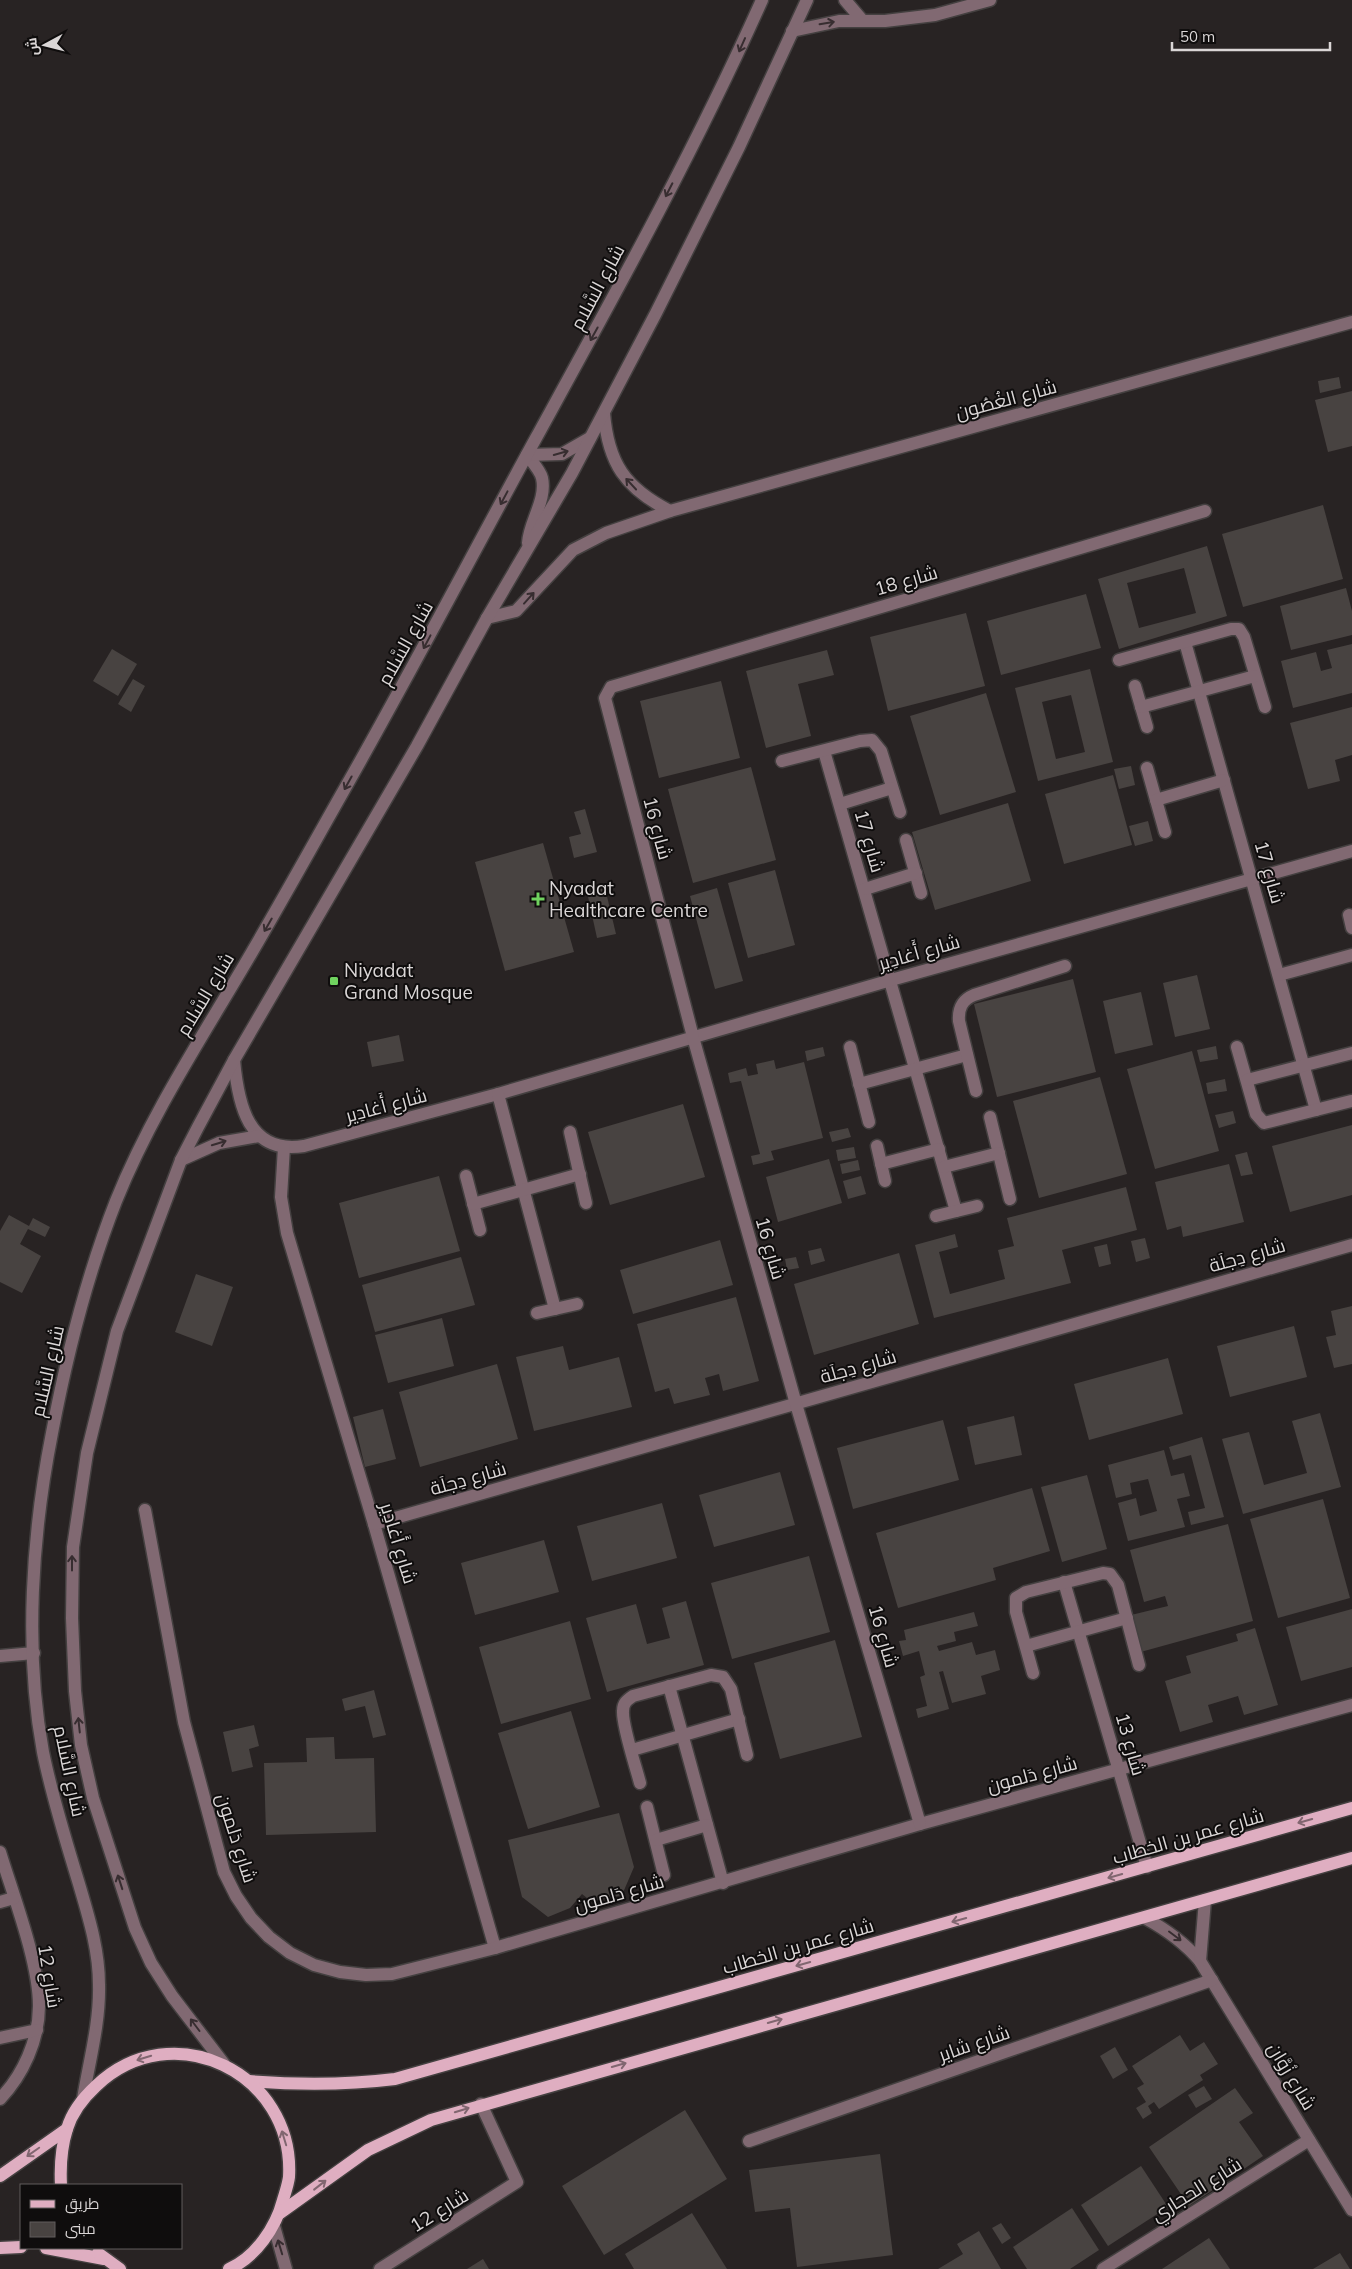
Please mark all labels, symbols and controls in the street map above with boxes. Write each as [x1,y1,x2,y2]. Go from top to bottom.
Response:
one-way arrow [819,18,835,28]
north arrow [20,20,70,70]
scale bar [1172,20,1330,52]
text: 50 m [1180,27,1215,46]
text: ش [22,37,42,57]
one-way arrow [737,37,746,52]
one-way arrow [664,182,673,197]
street label: شارع السَّلام [565,240,631,335]
one-way arrow [588,326,598,340]
street label: شارع الغُصُون [953,374,1060,426]
one-way arrow [553,448,569,458]
one-way arrow [625,477,637,490]
one-way arrow [499,491,509,506]
street label: شارع 18 [872,560,941,602]
one-way arrow [523,591,535,604]
street label: شارع السَّلام [372,596,440,690]
one-way arrow [422,634,432,648]
one-way arrow [342,776,352,790]
street label: شارع 16 [636,794,678,863]
street label: شارع 17 [848,807,890,876]
street label: شارع 17 [1248,838,1290,907]
place label: Nyadat Healthcare Centre [549,876,708,922]
marker: Nyadat Healthcare Centre [531,892,545,906]
one-way arrow [262,917,272,931]
street label: شارع أَغادِير [874,928,963,977]
street label: شارع السَّلام [171,948,241,1041]
place label: Niyadat Grand Mosque [344,958,473,1004]
marker: Niyadat Grand Mosque [328,975,340,987]
street label: شارع أَغادِير [341,1082,430,1130]
one-way arrow [210,1138,226,1148]
street label: شارع 16 [749,1214,791,1283]
street label: شارع دِجلَة [1206,1233,1288,1279]
street label: شارع السَّلام [25,1323,71,1420]
street label: شارع دِجلَة [817,1344,899,1390]
street label: شارع دِجلَة [427,1456,509,1502]
street label: شارع أَغادِير [373,1498,424,1587]
one-way arrow [67,1555,77,1572]
street label: شارع 16 [862,1602,904,1671]
street label: شارع 13 [1109,1710,1151,1779]
one-way arrow [74,1718,84,1734]
street label: شارع السَّلام [47,1723,91,1819]
street label: شارع دَلمون [984,1750,1080,1800]
street label: شارع دَلمون [209,1790,263,1886]
street label: شارع عمر بن الخطاب [1109,1803,1267,1871]
one-way arrow [1298,1817,1314,1827]
street label: شارع دَلمون [571,1869,667,1919]
one-way arrow [1108,1872,1124,1882]
one-way arrow [115,1875,124,1890]
street label: شارع عمر بن الخطاب [719,1913,877,1981]
one-way arrow [951,1916,967,1926]
one-way arrow [1168,1931,1182,1941]
street label: شارع 12 [31,1942,67,2010]
one-way arrow [795,1960,811,1970]
one-way arrow [767,2016,783,2026]
one-way arrow [190,2018,200,2032]
street label: شارع شاير [934,2020,1013,2069]
street label: شارع زُوَّان [1261,2038,1322,2115]
one-way arrow [137,2054,153,2064]
one-way arrow [610,2060,626,2070]
one-way arrow [454,2104,470,2114]
one-way arrow [279,2131,288,2146]
one-way arrow [26,2147,40,2157]
street label: شارع الحجاري [1146,2152,1247,2229]
one-way arrow [313,2180,326,2191]
street label: شارع 12 [405,2183,474,2239]
legend [20,2184,182,2249]
text: طريق [65,2194,99,2214]
text: مبنى [65,2219,96,2239]
one-way arrow [275,2240,285,2256]

